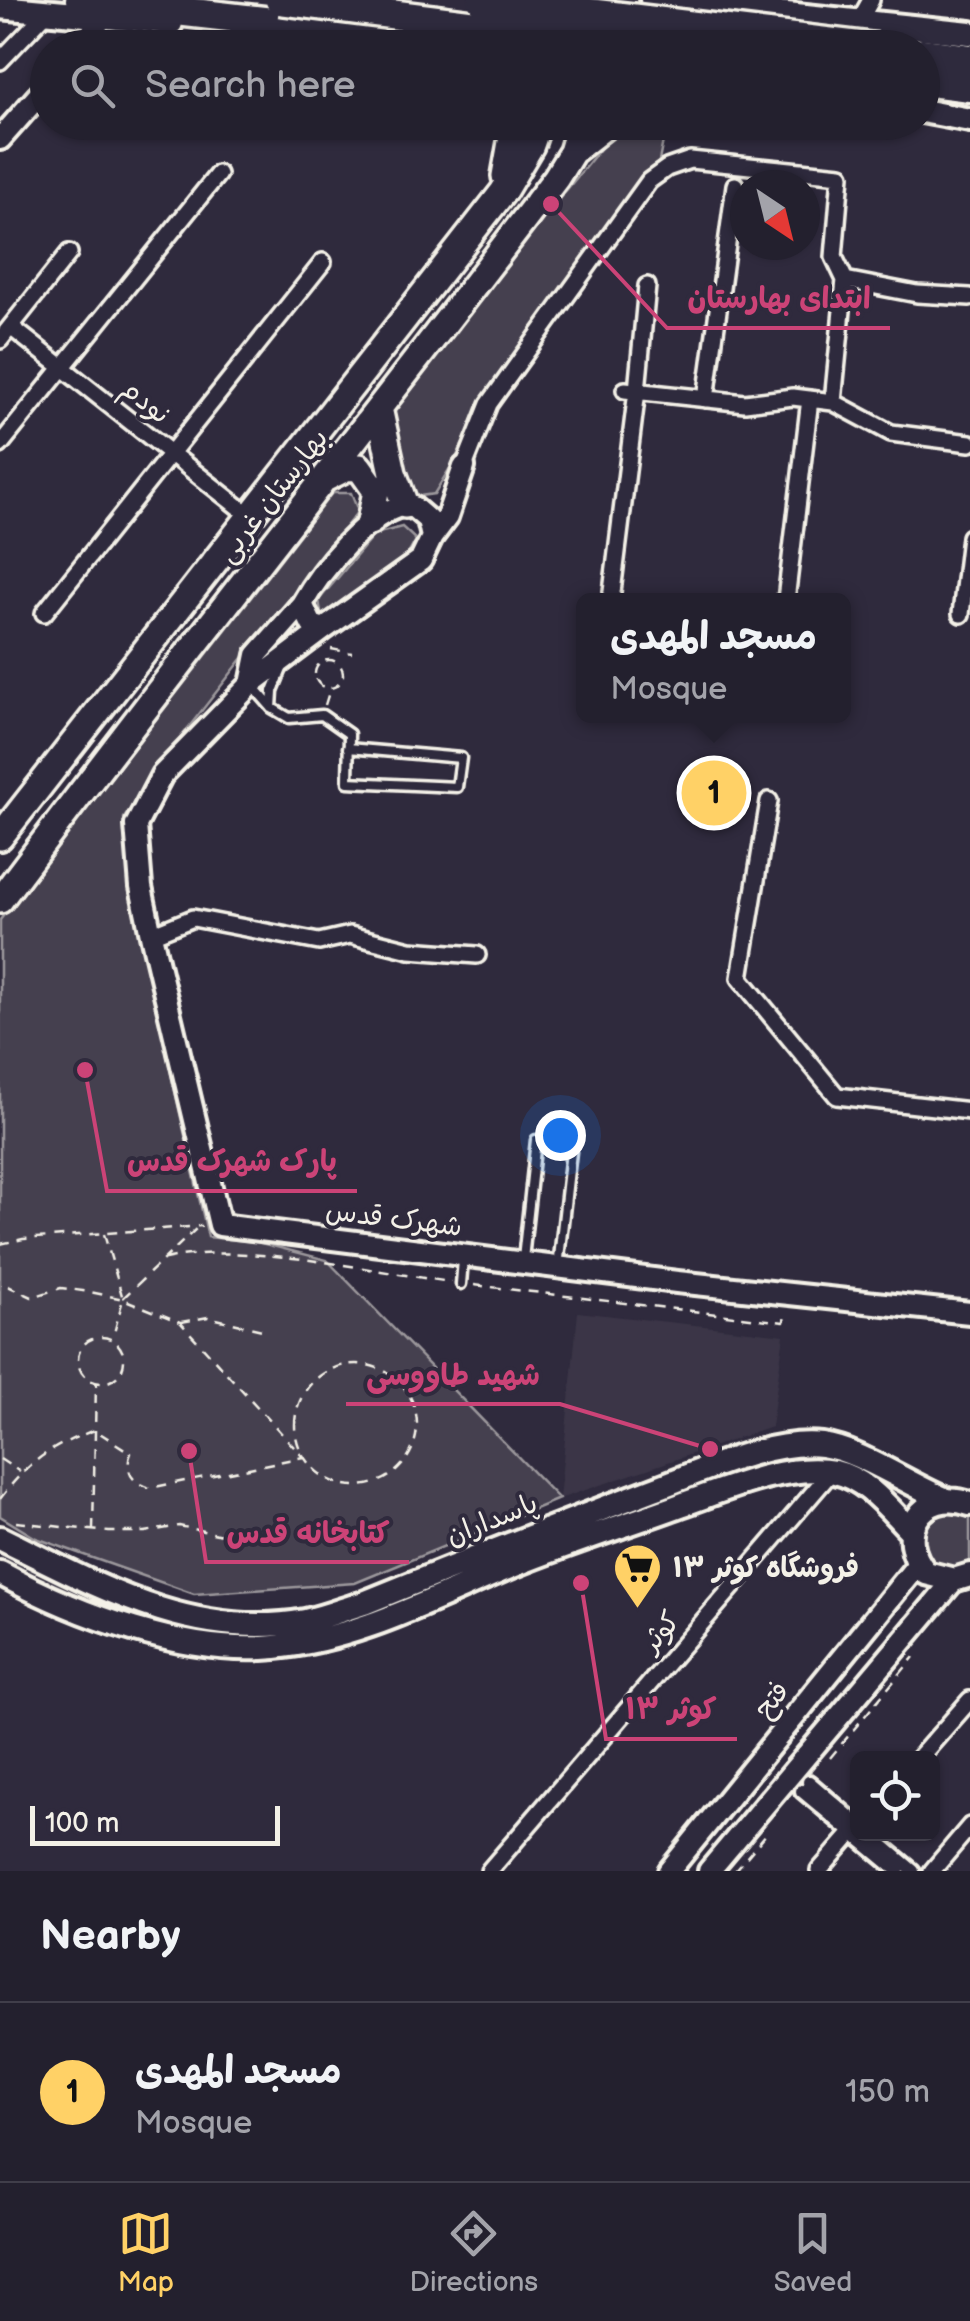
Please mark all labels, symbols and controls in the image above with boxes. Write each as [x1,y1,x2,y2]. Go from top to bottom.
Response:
search box [30,30,940,140]
icon: search [65,58,120,113]
text: Search here [145,63,356,108]
north arrow [730,170,820,260]
callout: ابتدای بهارستان [667,268,890,328]
text: ابتدای بهارستان [687,281,871,317]
street label: نودم [112,372,178,435]
street label: بهارستان غربی [211,422,335,570]
popup [576,593,851,723]
text: مسجد المهدی [610,615,817,660]
text: Mosque [610,670,727,709]
pin: 1 [682,756,746,830]
your location [535,1110,586,1161]
callout: پارک شهرک قدس [107,1131,357,1191]
text: پارک شهرک قدس [127,1144,337,1180]
street label: شهرک قدس [324,1194,464,1244]
callout: شهید طاووسی [346,1344,560,1404]
text: شهید طاووسی [366,1358,540,1394]
street label: پاسداران [441,1487,543,1554]
callout: کتابخانه قدس [206,1502,409,1562]
text: کتابخانه قدس [226,1516,390,1552]
supermarket icon: فروشگاه کوثر ۱۳ [612,1542,664,1610]
place label: فروشگاه کوثر ۱۳ [673,1550,859,1585]
street label: کوثر [633,1605,687,1660]
street label: فتح [747,1675,797,1726]
callout: کوثر ۱۳ [606,1679,737,1739]
text: کوثر ۱۳ [625,1692,717,1728]
map controls [850,1751,940,1841]
button: locate [850,1751,940,1841]
scale bar [30,1801,280,1846]
text: 100 m [45,1807,119,1840]
text: Nearby [40,1911,180,1962]
text: مسجد المهدی [135,2049,342,2094]
text: 1 [66,2073,79,2112]
text: 150 m [845,2073,930,2112]
text: Mosque [135,2104,252,2143]
tab: Map [118,2206,174,2299]
tab: Directions [409,2206,538,2299]
tab: Saved [774,2206,852,2299]

